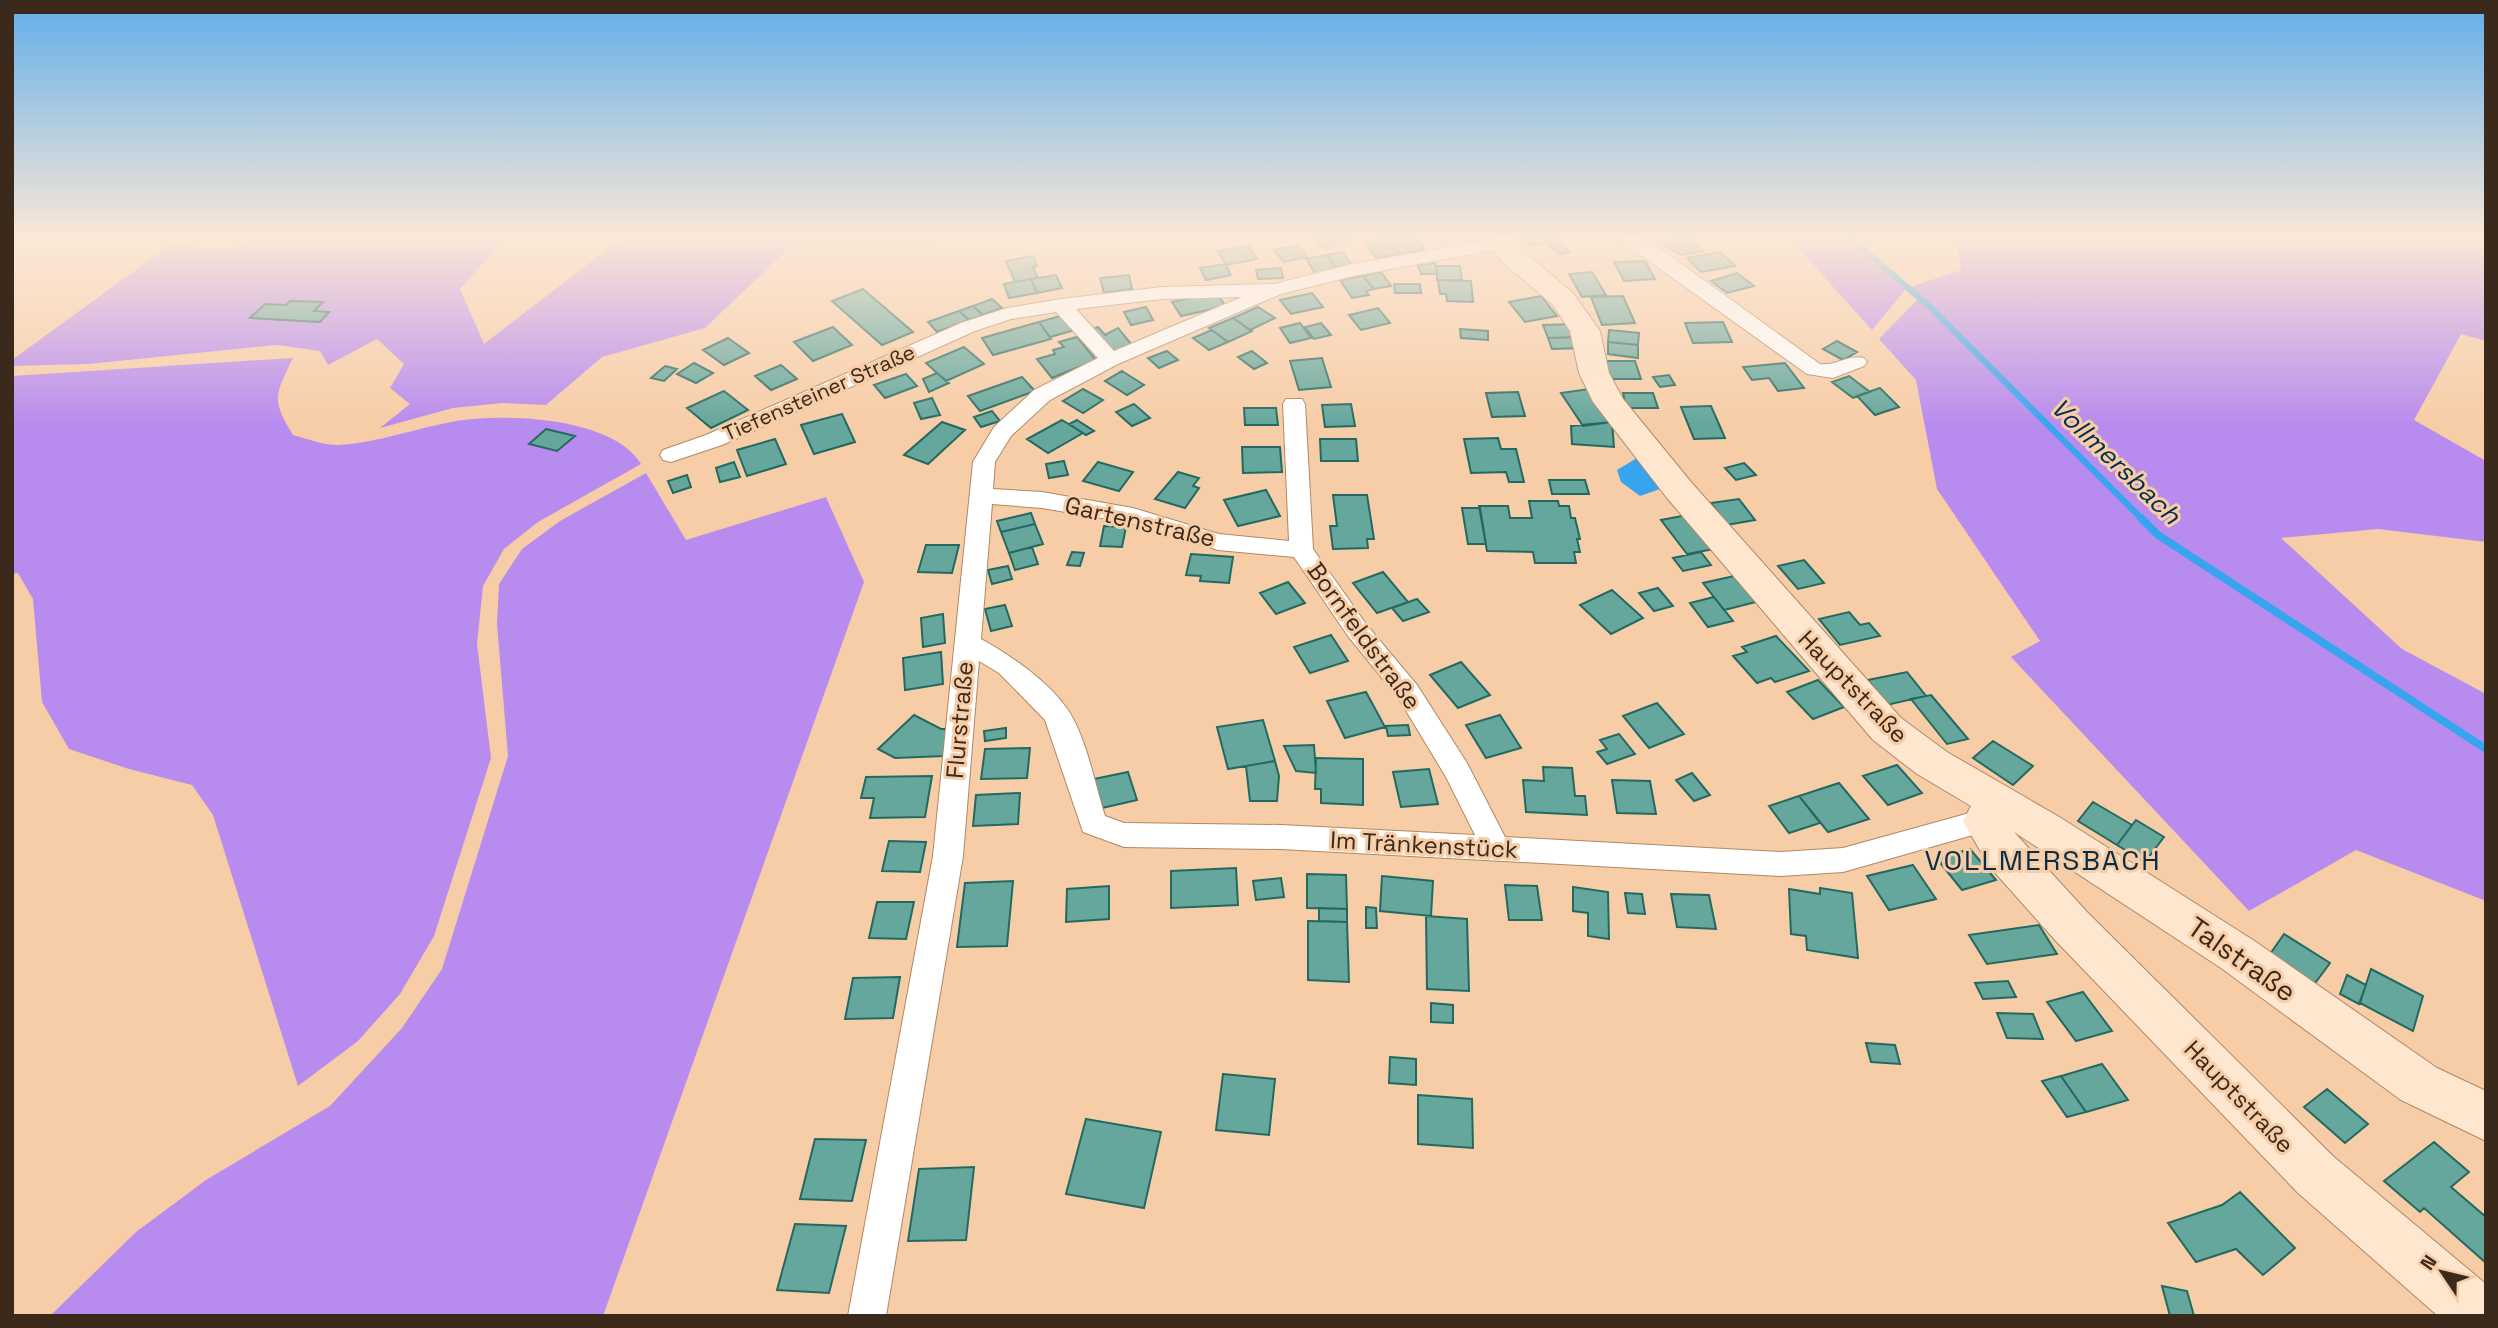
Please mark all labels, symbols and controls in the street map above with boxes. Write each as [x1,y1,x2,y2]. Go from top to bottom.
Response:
street label: Tiefensteiner Straße [719,338,919,447]
water label: Vollmersbach [2044,391,2189,532]
street label: Gartenstraße [1062,489,1218,554]
street label: Bornfeldstraße [1300,556,1428,716]
street label: Hauptstraße [1792,624,1915,750]
street label: Flurstraße [939,660,980,780]
street label: Im Tränkenstück [1329,824,1519,865]
district label: VOLLMERSBACH [1924,842,2162,878]
street label: Talstraße [2181,909,2303,1009]
street label: Hauptstraße [2178,1034,2301,1160]
north arrow [2407,1237,2477,1307]
text: N [2415,1250,2442,1275]

